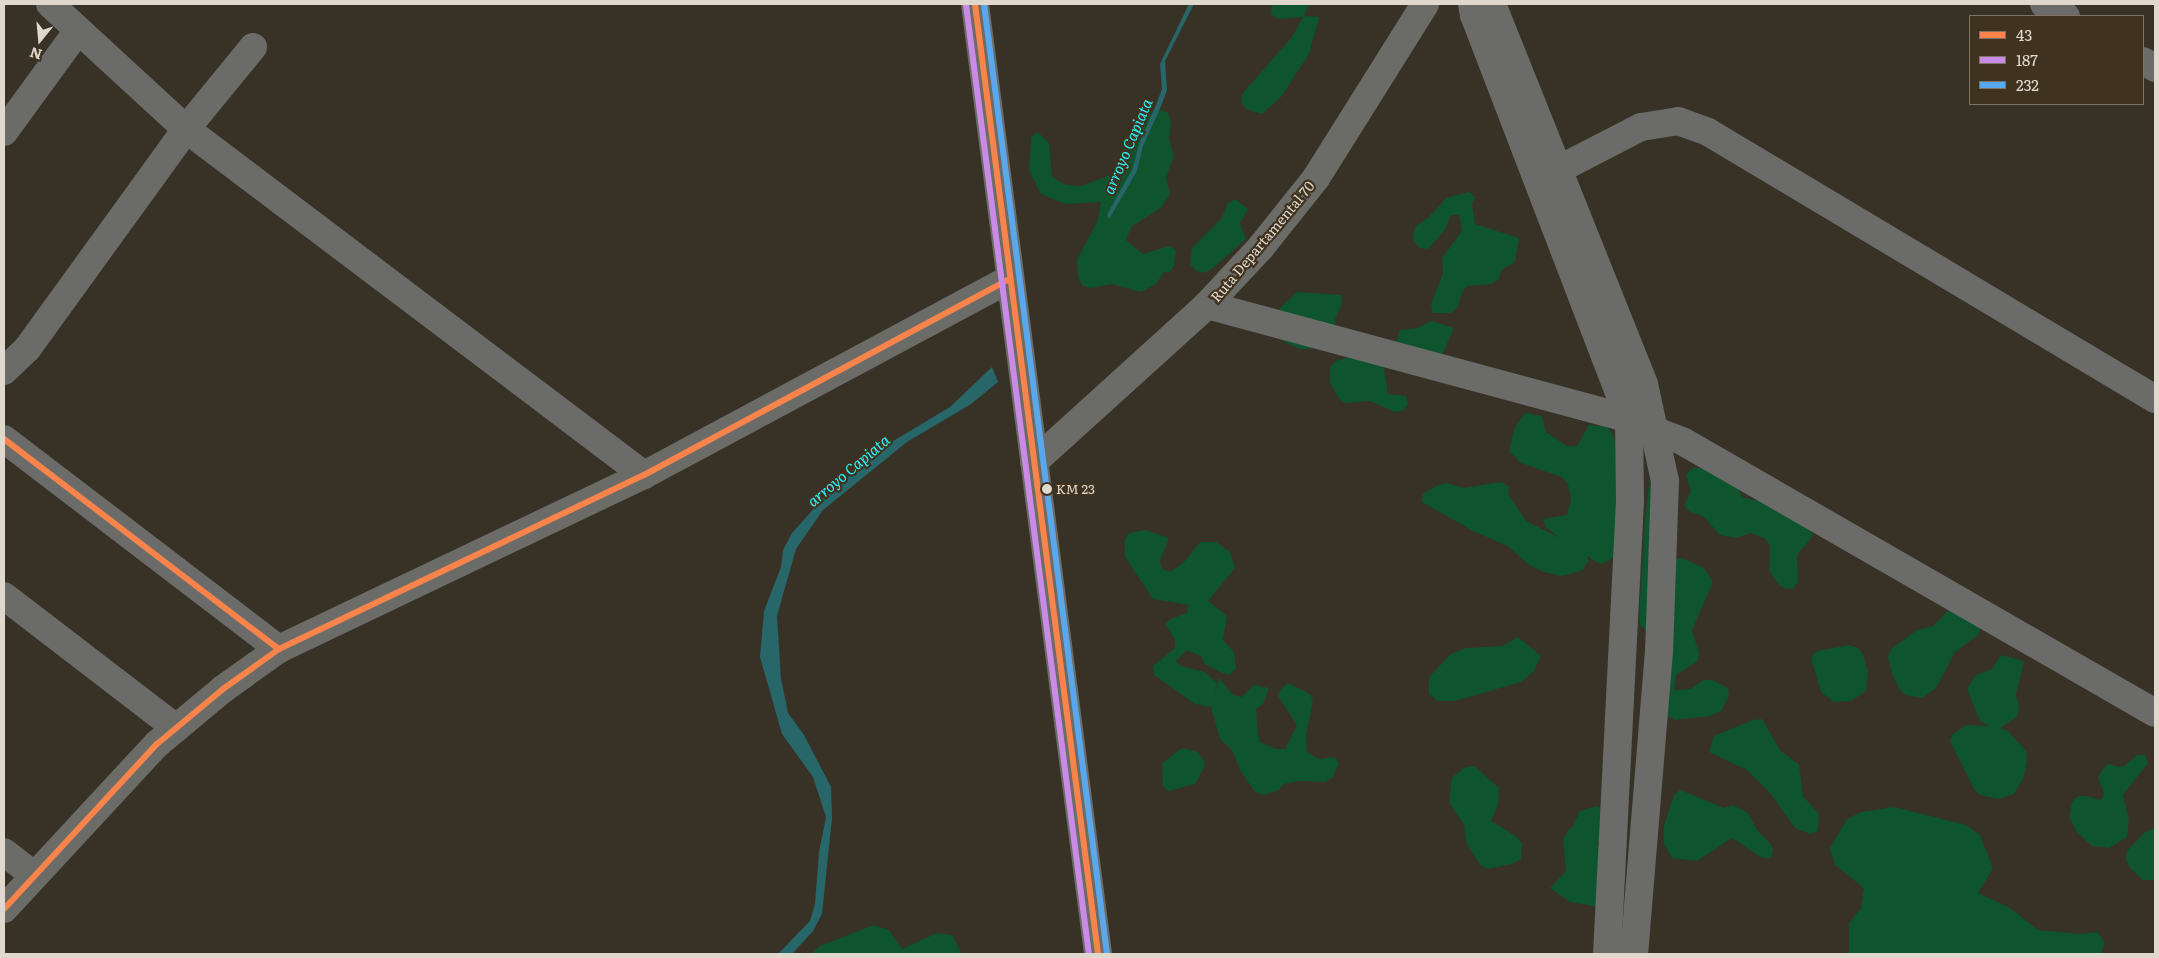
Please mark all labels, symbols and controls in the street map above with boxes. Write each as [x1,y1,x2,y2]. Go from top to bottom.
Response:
north arrow [15,15,65,65]
legend [1969,15,2144,105]
text: 43 [2016,23,2032,46]
text: N [27,43,44,66]
text: 187 [2016,48,2038,71]
text: 232 [2016,73,2039,96]
water label: arroyo Capiata [1099,96,1155,196]
street label: Ruta Departamental 70 [1207,177,1317,305]
water label: arroyo Capiata [803,430,893,510]
place label: KM 23 [1056,481,1095,497]
marker: KM 23 [1042,484,1052,494]

